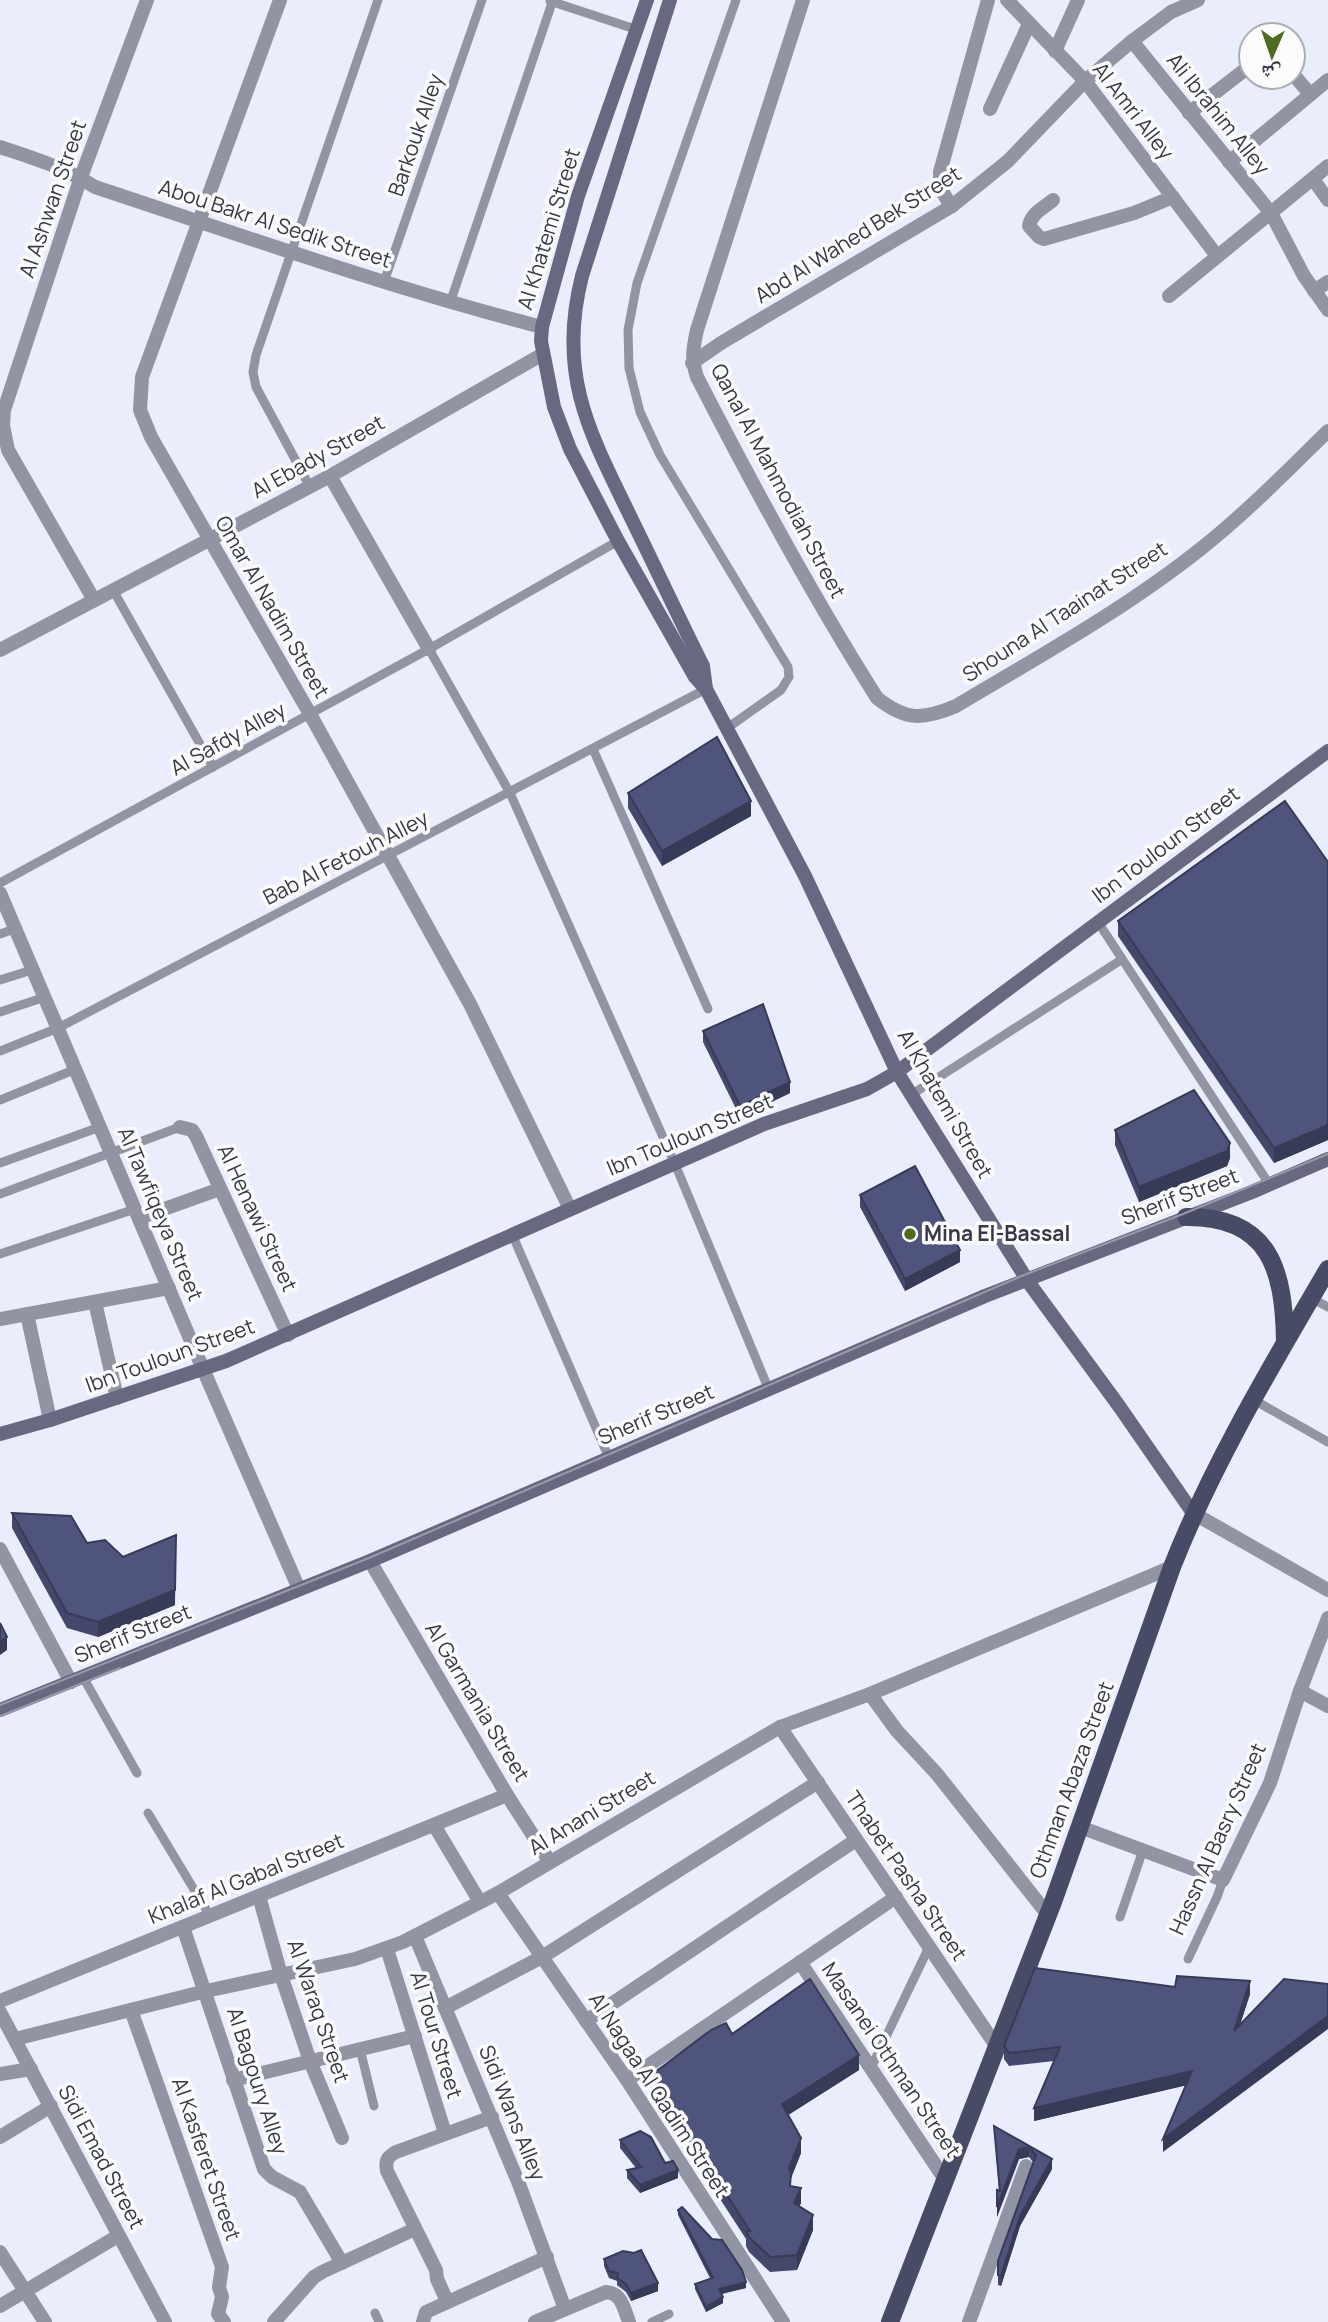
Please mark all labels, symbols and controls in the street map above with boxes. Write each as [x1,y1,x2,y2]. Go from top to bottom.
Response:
north arrow [1237,21,1307,91]
street label: Ali Ibrahim Alley [1161,47,1277,180]
street label: Al Amri Alley [1087,56,1181,165]
text: ش [1261,60,1282,86]
street label: Barkouk Alley [381,70,449,200]
street label: Al Ashwan Street [12,116,92,281]
street label: Al Khatemi Street [510,144,586,313]
street label: Abd Al Wahed Bek Street [749,159,966,309]
street label: Abou Bakr Al Sedik Street [156,172,395,274]
street label: Qanal Al Mahmodiah Street [705,358,853,603]
street label: Al Ebady Street [246,408,389,504]
street label: Omar Al Nadim Street [209,510,336,703]
street label: Shouna Al Taainat Street [957,534,1172,688]
street label: Al Safdy Alley [165,695,290,781]
street label: Ibn Touloun Street [1086,779,1245,909]
street label: Bab Al Fetouh Alley [258,803,433,911]
street label: Al Khatemi Street [892,1024,1000,1183]
street label: Ibn Touloun Street [602,1086,777,1182]
street label: Al Tawfiqeya Street [112,1122,210,1305]
street label: Al Henawi Street [212,1139,304,1296]
street label: Sherif Street [1117,1161,1242,1231]
place label: Mina El-Bassal [924,1219,1070,1247]
marker: Mina El-Bassal [902,1226,918,1242]
street label: Ibn Touloun Street [81,1311,258,1399]
street label: Sherif Street [593,1377,718,1451]
street label: Sherif Street [70,1597,195,1669]
street label: Al Garmania Street [419,1617,536,1786]
street label: Othman Abaza Street [1022,1677,1120,1882]
street label: Hassn Al Basry Street [1162,1738,1272,1939]
street label: Al Anani Street [523,1763,660,1861]
street label: Thabet Pasha Street [840,1785,974,1966]
street label: Khalaf Al Gabal Street [144,1826,348,1930]
street label: Al Waraq Street [281,1935,357,2086]
street label: Masanei Othman Street [816,1956,968,2162]
street label: Al Tour Street [404,1968,470,2102]
street label: Al Nagaa Al Qadim Street [583,1987,737,2202]
street label: Al Bagoury Alley [221,2003,295,2158]
street label: Sidi Wans Alley [473,2041,553,2184]
street label: Al Kasferet Street [166,2073,248,2244]
street label: Sidi Emad Street [52,2080,152,2233]

